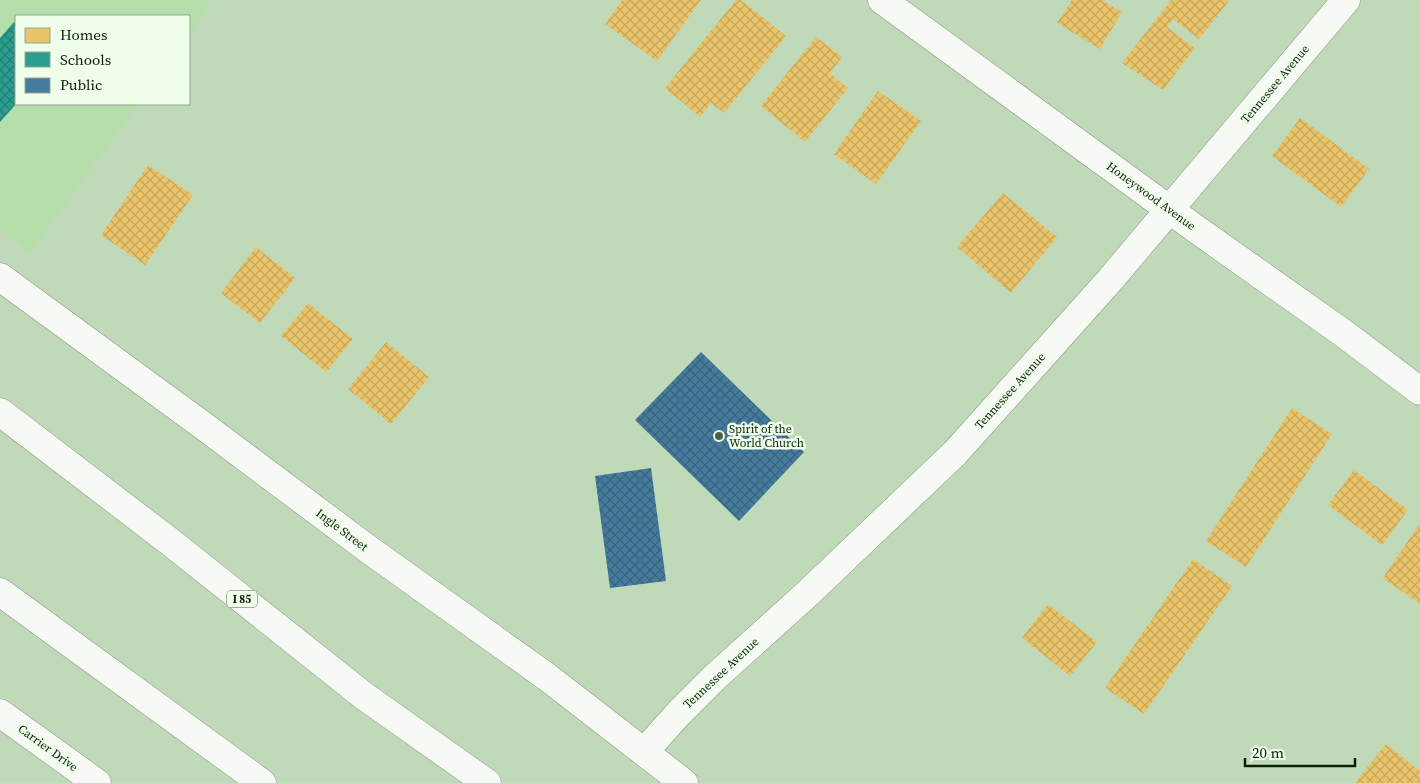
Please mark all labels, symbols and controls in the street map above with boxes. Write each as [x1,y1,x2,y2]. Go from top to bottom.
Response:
legend [15,15,190,105]
text: Homes [60,24,107,45]
street label: Tennessee Avenue [1237,41,1313,127]
text: Schools [60,49,111,70]
text: Public [60,74,102,95]
street label: Honeywood Avenue [1103,158,1199,234]
street label: Tennessee Avenue [971,349,1049,433]
place label: Spirit of the World Church [729,421,804,451]
marker: Spirit of the World Church [713,430,725,442]
street label: Ingle Street [313,505,371,555]
road number: I 85 [227,590,257,608]
street label: Tennessee Avenue [680,634,762,712]
street label: Carrier Drive [15,721,81,775]
scale bar [1245,736,1355,768]
text: 20 m [1252,742,1284,763]

